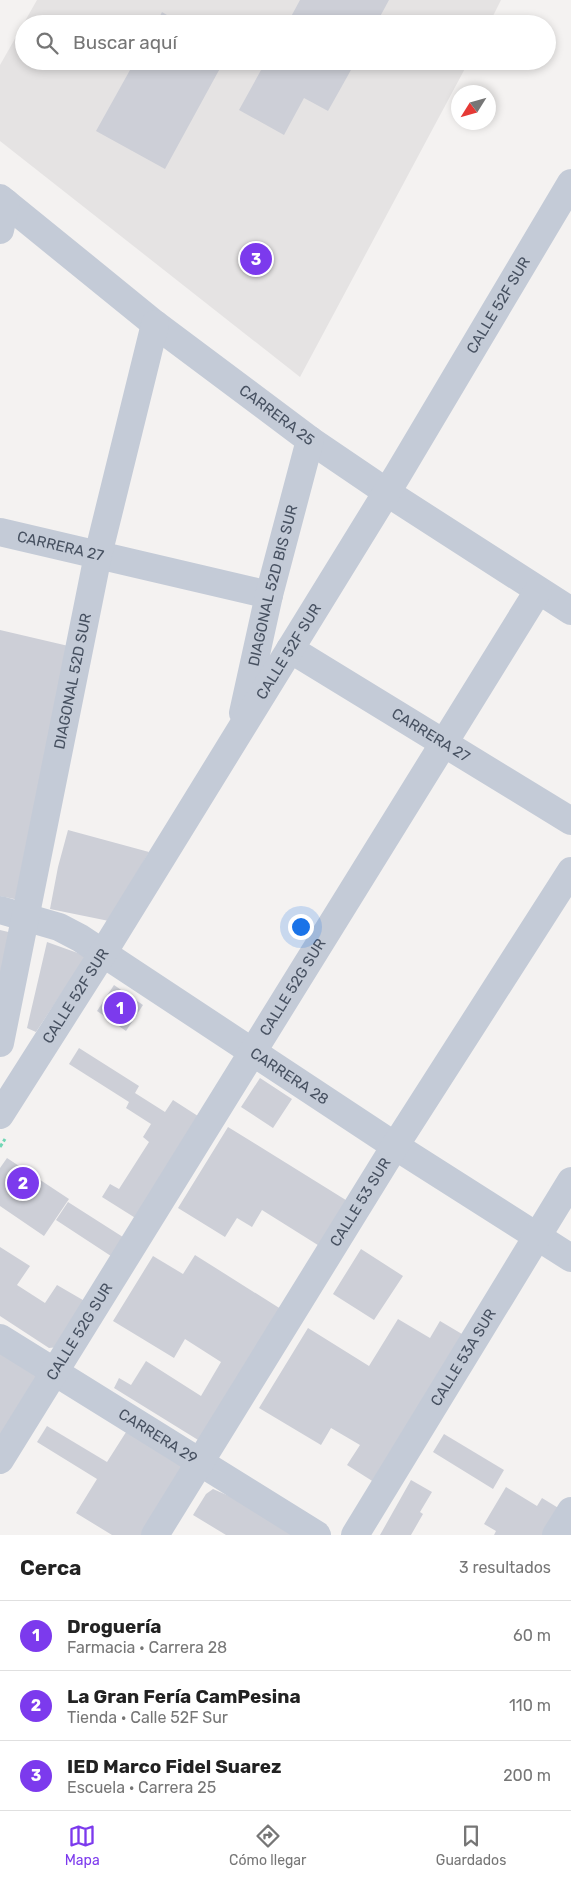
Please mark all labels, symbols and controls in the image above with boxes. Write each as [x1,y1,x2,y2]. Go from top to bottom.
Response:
search box [15,15,556,70]
icon: search [33,29,61,57]
text: Buscar aquí [73,31,177,54]
north arrow [451,85,496,130]
pin: 3 [240,240,272,278]
street label: CALLE 52F SUR [463,253,534,357]
street label: CARRERA 25 [236,381,318,449]
street label: DIAGONAL 52D BIS SUR [245,503,302,668]
street label: CARRERA 27 [15,527,106,565]
street label: CALLE 52F SUR [252,600,325,703]
street label: DIAGONAL 52D SUR [50,611,95,751]
street label: CARRERA 27 [388,704,473,766]
your location [288,914,314,940]
street label: CALLE 52G SUR [256,935,330,1039]
street label: CALLE 52F SUR [39,945,113,1047]
pin: 1 [104,989,136,1027]
street label: CARRERA 28 [247,1044,332,1109]
street label: CALLE 53 SUR [326,1154,395,1250]
pin: 2 [7,1164,39,1202]
street label: CALLE 52G SUR [43,1280,116,1384]
street label: CALLE 53A SUR [427,1305,500,1409]
street label: CARRERA 29 [115,1405,201,1468]
text: Cerca [20,1555,81,1580]
text: 3 resultados [459,1558,551,1577]
text: Droguería [67,1615,162,1638]
text: 1 [32,1626,40,1645]
text: 60 m [513,1626,551,1645]
text: Farmacia · Carrera 28 [67,1638,227,1657]
text: La Gran Fería CamPesina [67,1685,301,1708]
text: 2 [31,1696,41,1715]
text: 110 m [509,1696,551,1715]
text: Tienda · Calle 52F Sur [67,1708,228,1727]
text: IED Marco Fidel Suarez [67,1755,282,1778]
text: 3 [31,1766,41,1785]
text: 200 m [503,1766,551,1785]
text: Escuela · Carrera 25 [67,1778,216,1797]
tab: Mapa [65,1822,100,1869]
tab: Cómo llegar [229,1822,306,1869]
tab: Guardados [436,1822,506,1869]

